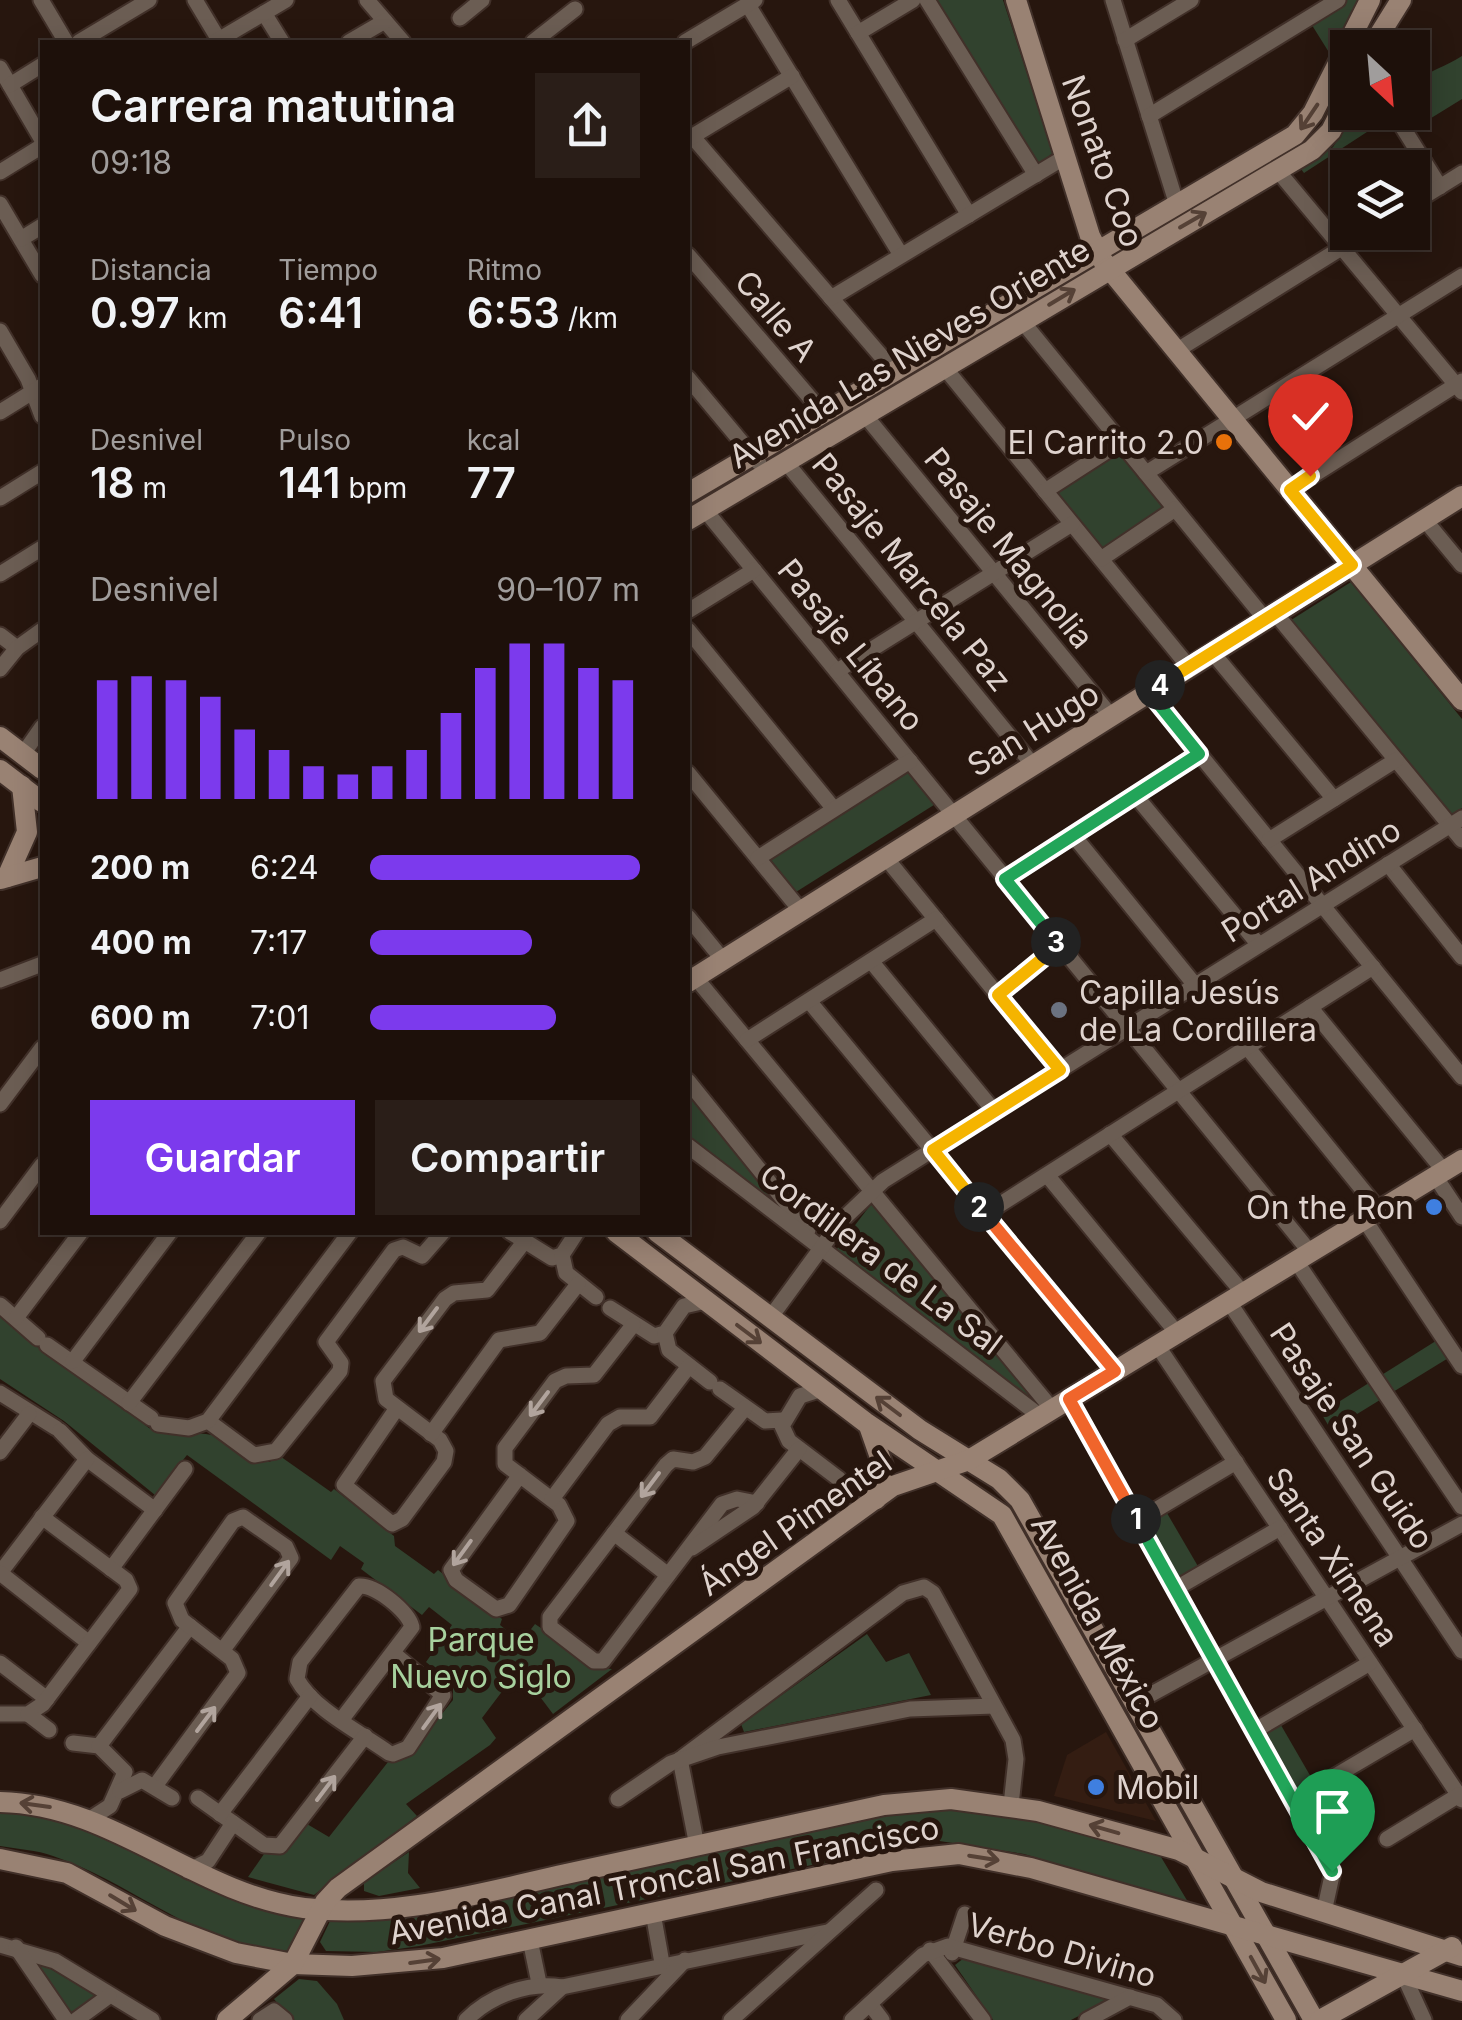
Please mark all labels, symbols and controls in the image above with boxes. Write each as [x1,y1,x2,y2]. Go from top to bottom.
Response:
north arrow [1330,30,1430,130]
map controls [1330,30,1430,250]
street label: Nonato Coo [1054,70,1152,252]
button: share [535,73,640,178]
text: Carrera matutina [90,78,456,133]
one-way arrow [1298,103,1319,130]
text: 09:18 [90,143,172,182]
button: layers [1330,150,1430,250]
one-way arrow [1179,210,1207,230]
street label: Avenida Las Nieves Oriente [722,230,1096,476]
text: Distancia [90,253,212,287]
text: Tiempo [278,253,378,287]
text: Ritmo [467,253,542,287]
street label: Calle A [727,263,825,369]
text: 0.97 [90,287,180,338]
text: 6:41 [278,287,363,338]
text: 6:53 [467,287,560,338]
one-way arrow [1047,287,1076,307]
text: km [180,301,228,335]
text: /km [560,301,618,335]
pin [1268,374,1353,477]
icon: check [1283,389,1338,444]
text: Desnivel [90,423,203,457]
text: Pulso [278,423,351,457]
text: kcal [467,423,520,457]
place label: El Carrito 2.0 [1007,423,1204,462]
marker: El Carrito 2.0 [1213,431,1235,453]
street label: Pasaje Magnolia [916,440,1102,656]
street label: Pasaje Marcela Paz [804,445,1020,699]
text: 18 [90,457,135,508]
text: 141 [278,457,341,508]
text: 77 [467,457,516,508]
text: m [135,471,167,505]
text: bpm [341,471,407,505]
street label: Pasaje Líbano [770,551,932,739]
text: Desnivel [90,570,219,609]
text: 90–107 m [496,570,640,609]
pin: 4 [1135,660,1185,710]
text: 4 [1151,668,1169,702]
street label: San Hugo [960,673,1106,785]
street label: Portal Andino [1214,809,1408,951]
text: 200 m [90,848,190,887]
text: 6:24 [250,848,319,887]
pin: 3 [1031,917,1081,967]
text: 400 m [90,923,192,962]
text: 7:17 [250,923,307,962]
text: 3 [1047,925,1065,959]
place label: Capilla Jesús de La Cordillera [1079,973,1317,1049]
text: 600 m [90,998,191,1037]
text: 7:01 [250,998,309,1037]
marker: Capilla Jesús de La Cordillera [1048,999,1070,1021]
button: Guardar [90,1100,355,1215]
button: Compartir [375,1100,640,1215]
street label: Cordillera de La Sal [752,1155,1010,1363]
pin: 2 [954,1182,1004,1232]
place label: On the Ron [1246,1188,1414,1227]
text: 2 [970,1190,988,1224]
marker: On the Ron [1423,1196,1445,1218]
one-way arrow [418,1306,439,1333]
street label: Pasaje San Guido [1262,1315,1442,1557]
one-way arrow [735,1323,762,1344]
one-way arrow [528,1390,549,1417]
one-way arrow [874,1395,902,1416]
street label: Ángel Pimentel [691,1442,899,1604]
street label: Santa Ximena [1259,1460,1407,1654]
one-way arrow [640,1471,661,1498]
pin: 1 [1111,1494,1161,1544]
text: 1 [1130,1502,1142,1536]
street label: Avenida México [1023,1508,1173,1736]
one-way arrow [452,1539,473,1566]
one-way arrow [270,1560,291,1587]
park label: Parque Nuevo Siglo [390,1620,572,1696]
one-way arrow [421,1703,442,1730]
one-way arrow [195,1706,216,1733]
place label: Mobil [1116,1768,1199,1807]
pin [1290,1769,1375,1872]
one-way arrow [315,1775,336,1802]
marker: Mobil [1085,1776,1107,1798]
icon: arrive [1305,1784,1360,1839]
one-way arrow [20,1796,52,1814]
street label: Avenida Canal Troncal San Francisco [386,1807,942,1953]
one-way arrow [1089,1819,1120,1837]
one-way arrow [967,1849,1000,1868]
one-way arrow [108,1893,137,1913]
street label: Verbo Divino [963,1905,1161,1995]
one-way arrow [409,1951,441,1969]
one-way arrow [1249,1955,1269,1984]

